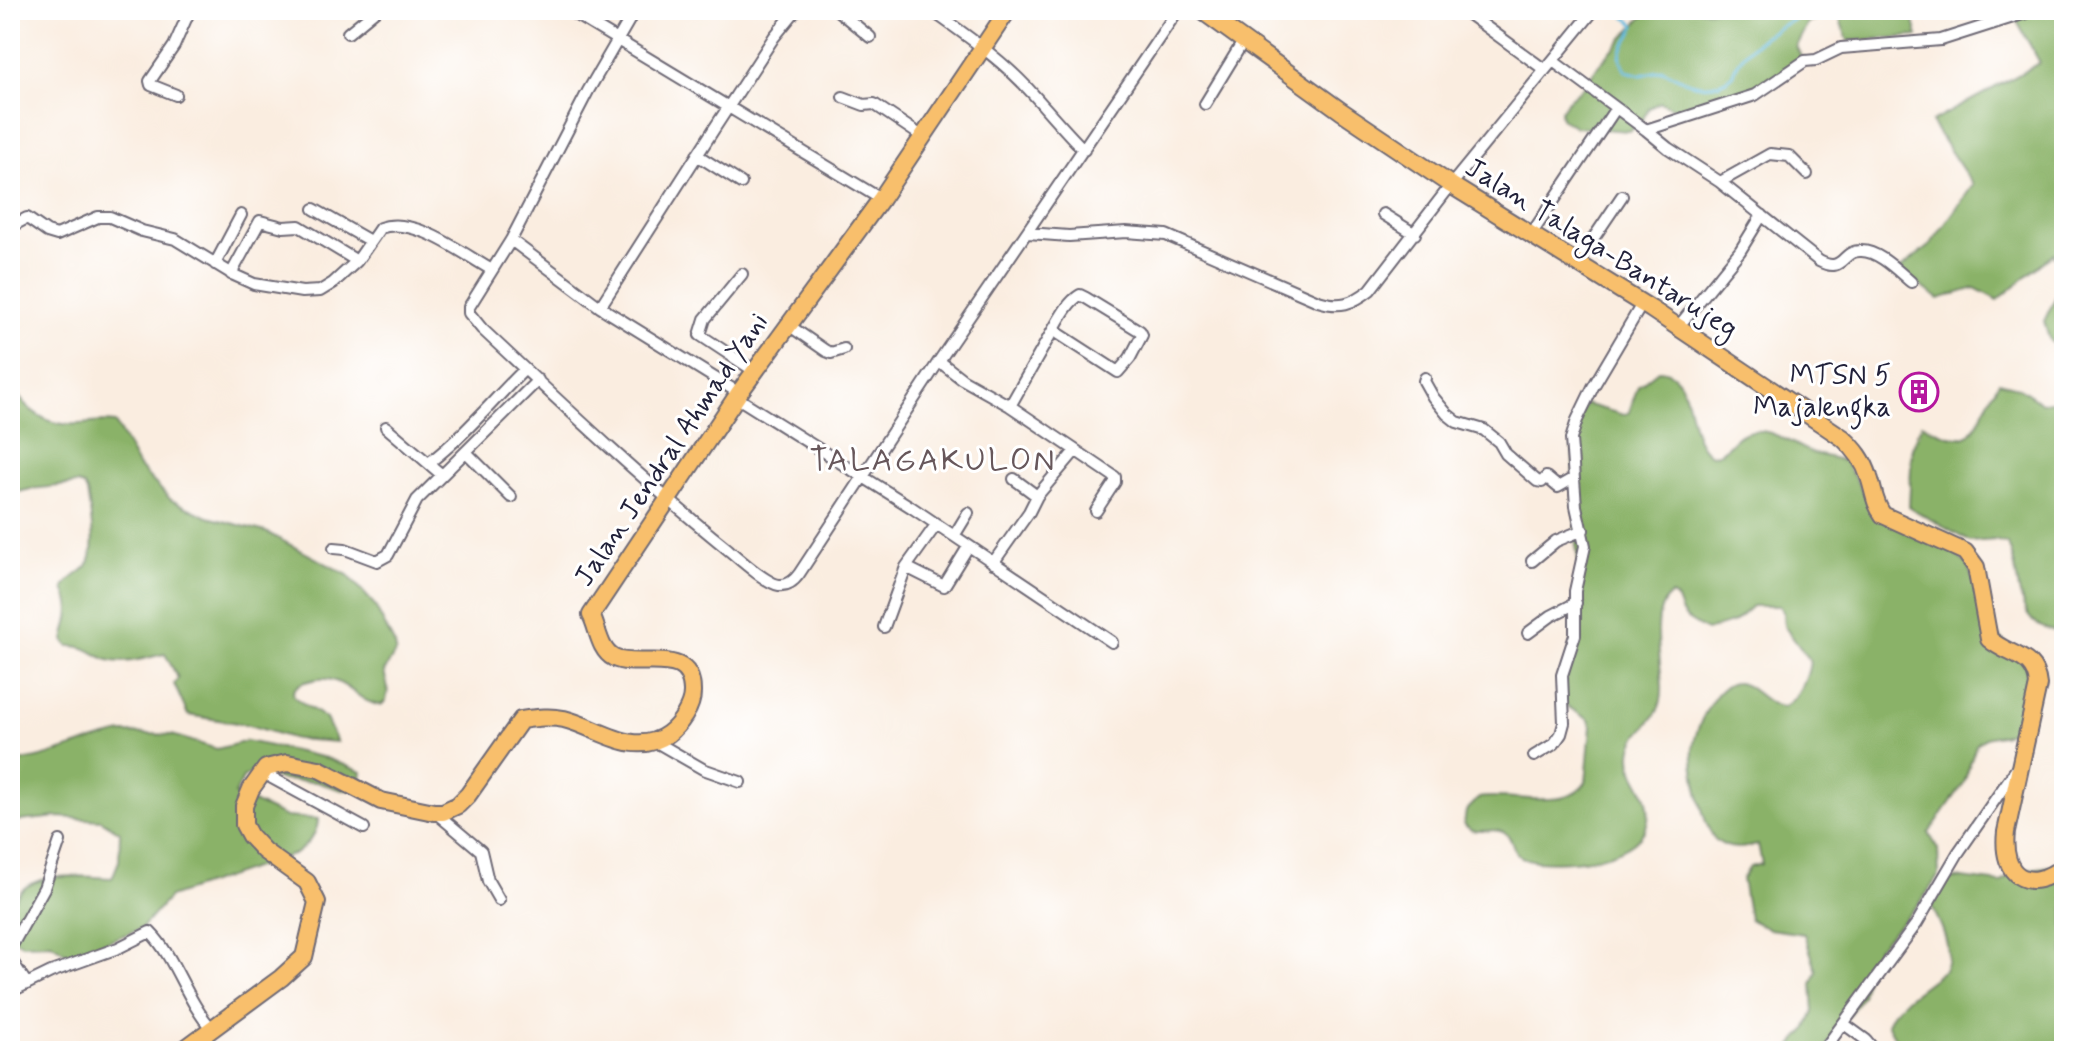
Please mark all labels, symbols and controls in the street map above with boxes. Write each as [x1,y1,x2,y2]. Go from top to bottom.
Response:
street label: Jalan Talaga-Bantarujeg [1457,150,1744,350]
street label: Jalan Jendral Ahmad Yani [566,306,778,594]
place label: MTSN 5 Majalengka [1753,358,1891,430]
building icon: MTSN 5 Majalengka [1898,371,1940,413]
district label: TALAGAKULON [809,440,1057,482]

